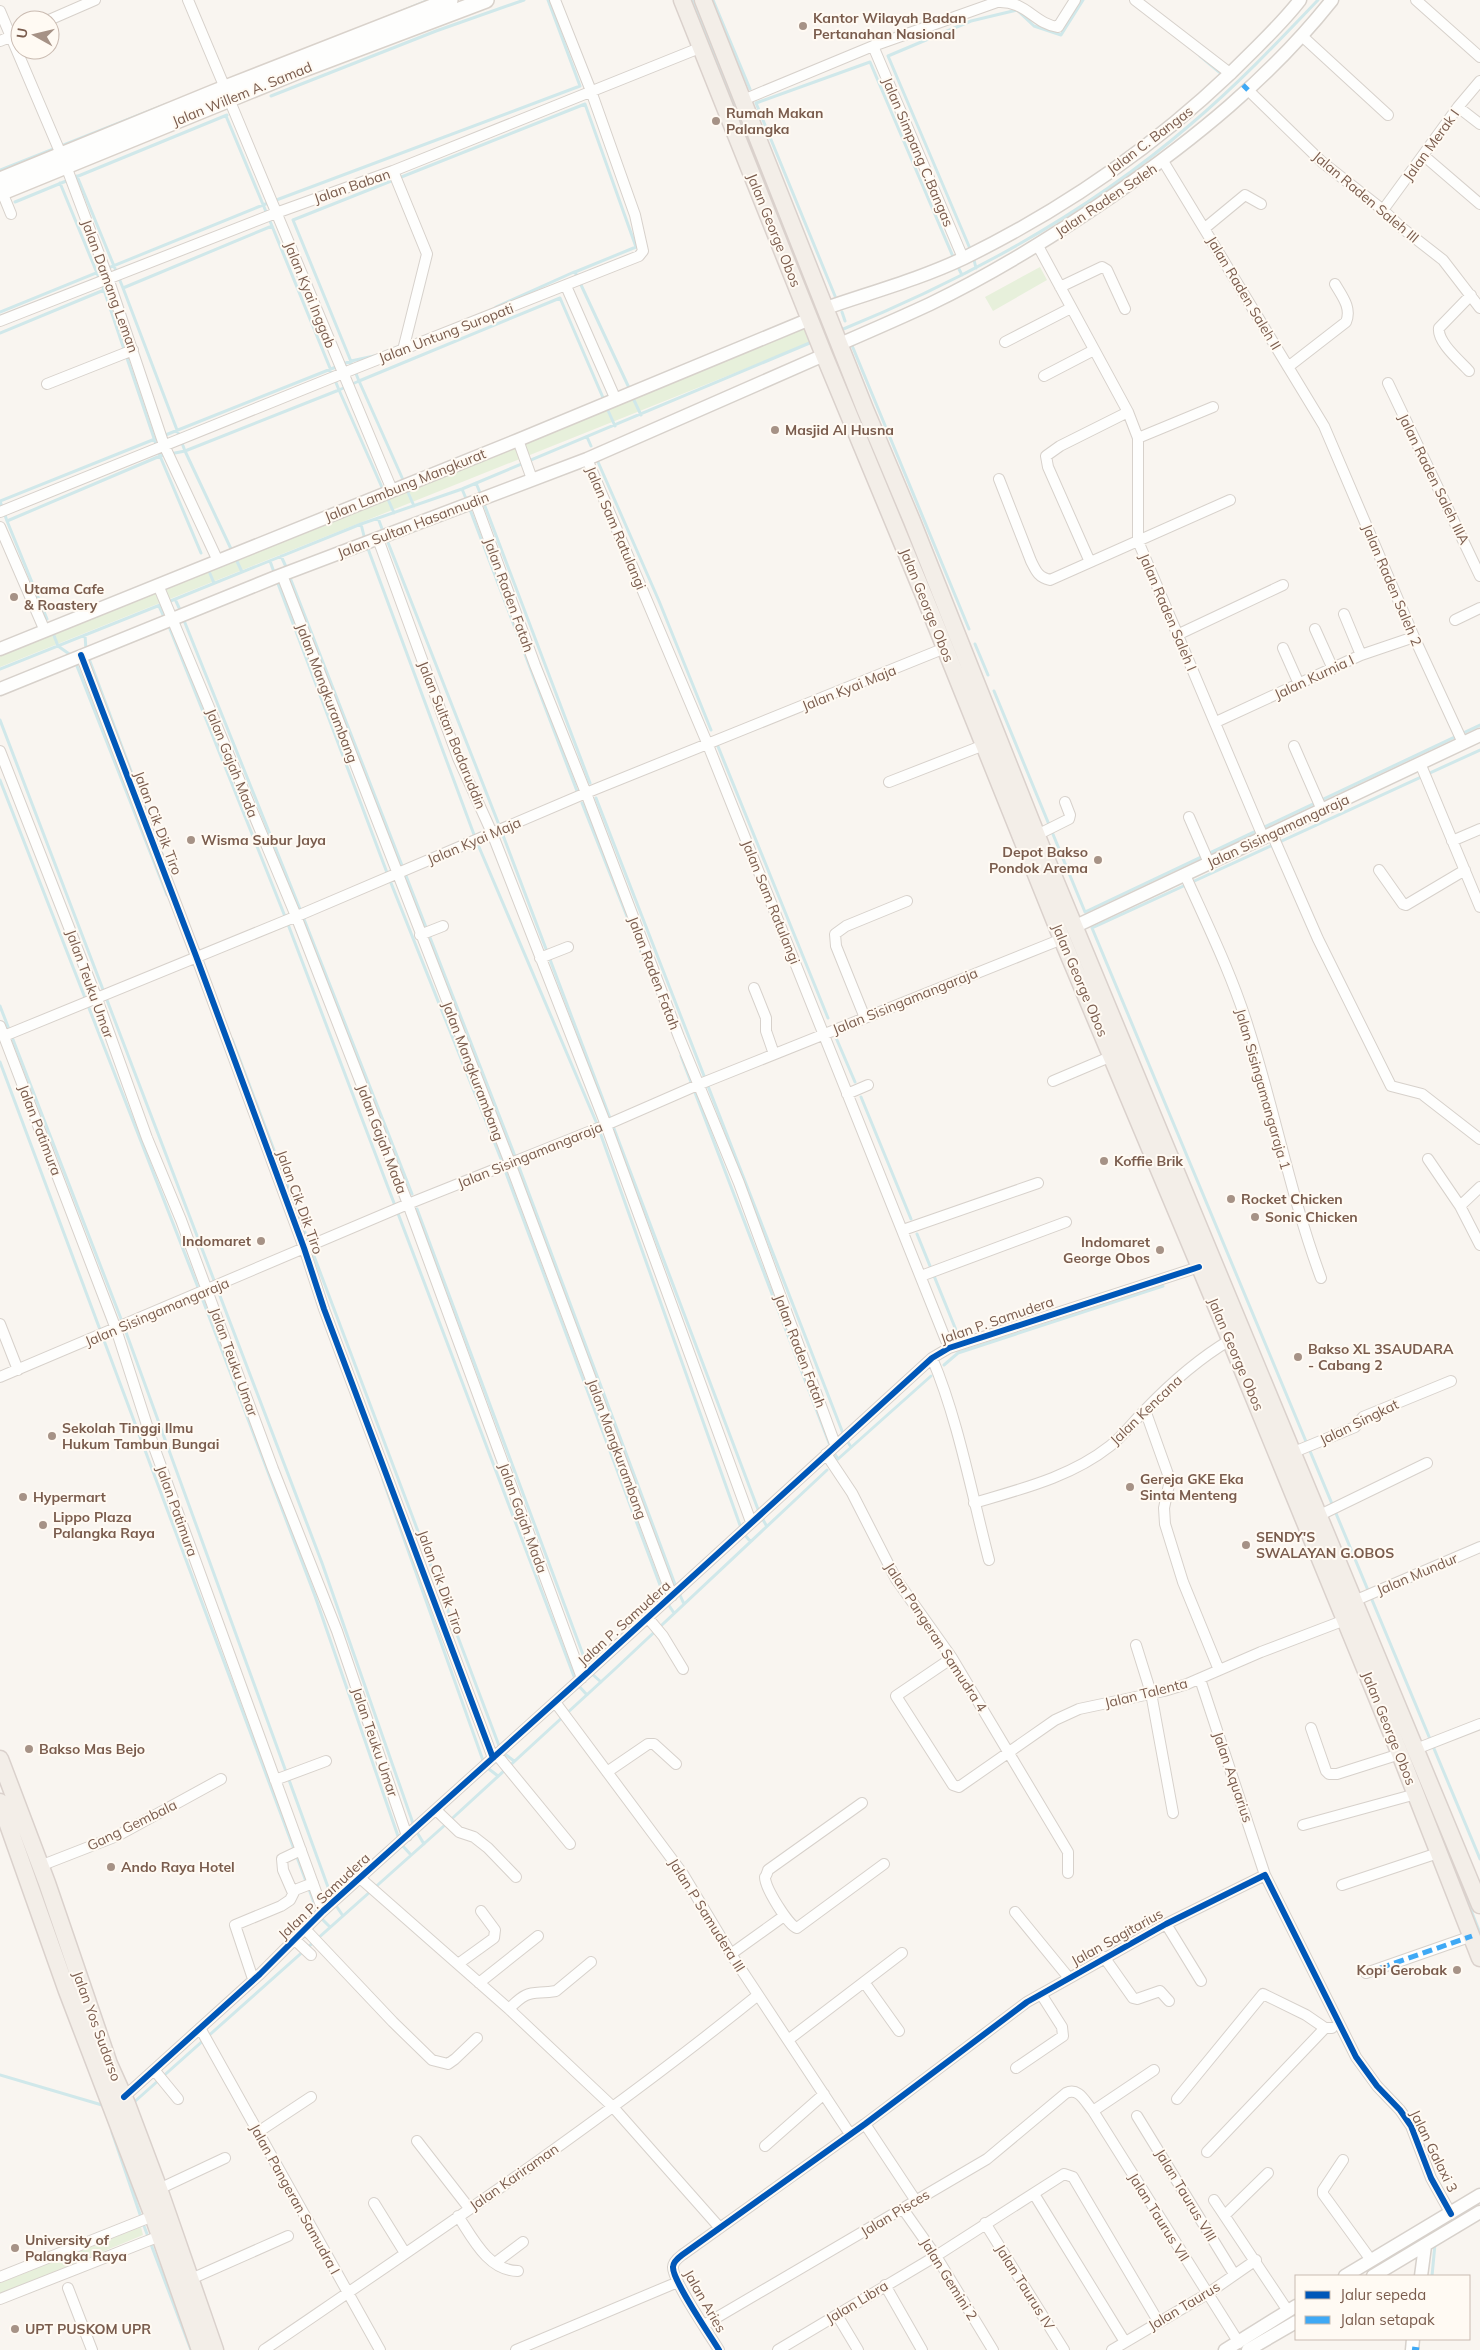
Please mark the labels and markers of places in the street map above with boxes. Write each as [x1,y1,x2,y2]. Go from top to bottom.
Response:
place label: Kantor Wilayah Badan Pertanahan Nasional [813,9,966,43]
marker: Kantor Wilayah Badan Pertanahan Nasional [797,20,809,32]
place label: Rumah Makan Palangka [726,104,823,138]
marker: Rumah Makan Palangka [710,115,722,127]
place label: Masjid Al Husna [785,421,894,439]
marker: Masjid Al Husna [769,424,781,436]
place label: Utama Cafe & Roastery [24,580,104,614]
marker: Utama Cafe & Roastery [8,591,20,603]
place label: Wisma Subur Jaya [201,831,326,849]
marker: Wisma Subur Jaya [185,834,197,846]
place label: Depot Bakso Pondok Arema [989,843,1088,877]
marker: Depot Bakso Pondok Arema [1092,854,1104,866]
place label: Koffie Brik [1114,1152,1183,1170]
marker: Koffie Brik [1098,1155,1110,1167]
place label: Rocket Chicken [1241,1190,1343,1208]
marker: Rocket Chicken [1225,1193,1237,1205]
place label: Sonic Chicken [1265,1208,1358,1226]
marker: Sonic Chicken [1249,1211,1261,1223]
place label: Indomaret [182,1232,252,1250]
place label: Indomaret George Obos [1063,1233,1151,1267]
marker: Indomaret [255,1235,267,1247]
marker: Indomaret George Obos [1154,1244,1166,1256]
place label: Bakso XL 3SAUDARA - Cabang 2 [1308,1340,1454,1374]
marker: Bakso XL 3SAUDARA - Cabang 2 [1292,1351,1304,1363]
place label: Sekolah Tinggi Ilmu Hukum Tambun Bungai [62,1419,219,1453]
marker: Sekolah Tinggi Ilmu Hukum Tambun Bungai [46,1430,58,1442]
place label: Gereja GKE Eka Sinta Menteng [1140,1470,1244,1504]
marker: Gereja GKE Eka Sinta Menteng [1124,1481,1136,1493]
place label: Hypermart [33,1488,106,1506]
marker: Hypermart [17,1491,29,1503]
place label: Lippo Plaza Palangka Raya [53,1508,155,1542]
marker: Lippo Plaza Palangka Raya [37,1519,49,1531]
place label: SENDY'S SWALAYAN G.OBOS [1256,1528,1394,1562]
marker: SENDY'S SWALAYAN G.OBOS [1240,1539,1252,1551]
place label: Bakso Mas Bejo [39,1740,145,1758]
marker: Bakso Mas Bejo [23,1743,35,1755]
place label: Ando Raya Hotel [121,1858,235,1876]
marker: Ando Raya Hotel [105,1861,117,1873]
place label: Kopi Gerobak [1357,1961,1447,1979]
marker: Kopi Gerobak [1451,1964,1463,1976]
place label: University of Palangka Raya [25,2231,127,2265]
marker: University of Palangka Raya [9,2242,21,2254]
place label: UPT PUSKOM UPR [25,2320,151,2338]
marker: UPT PUSKOM UPR [9,2323,21,2335]

